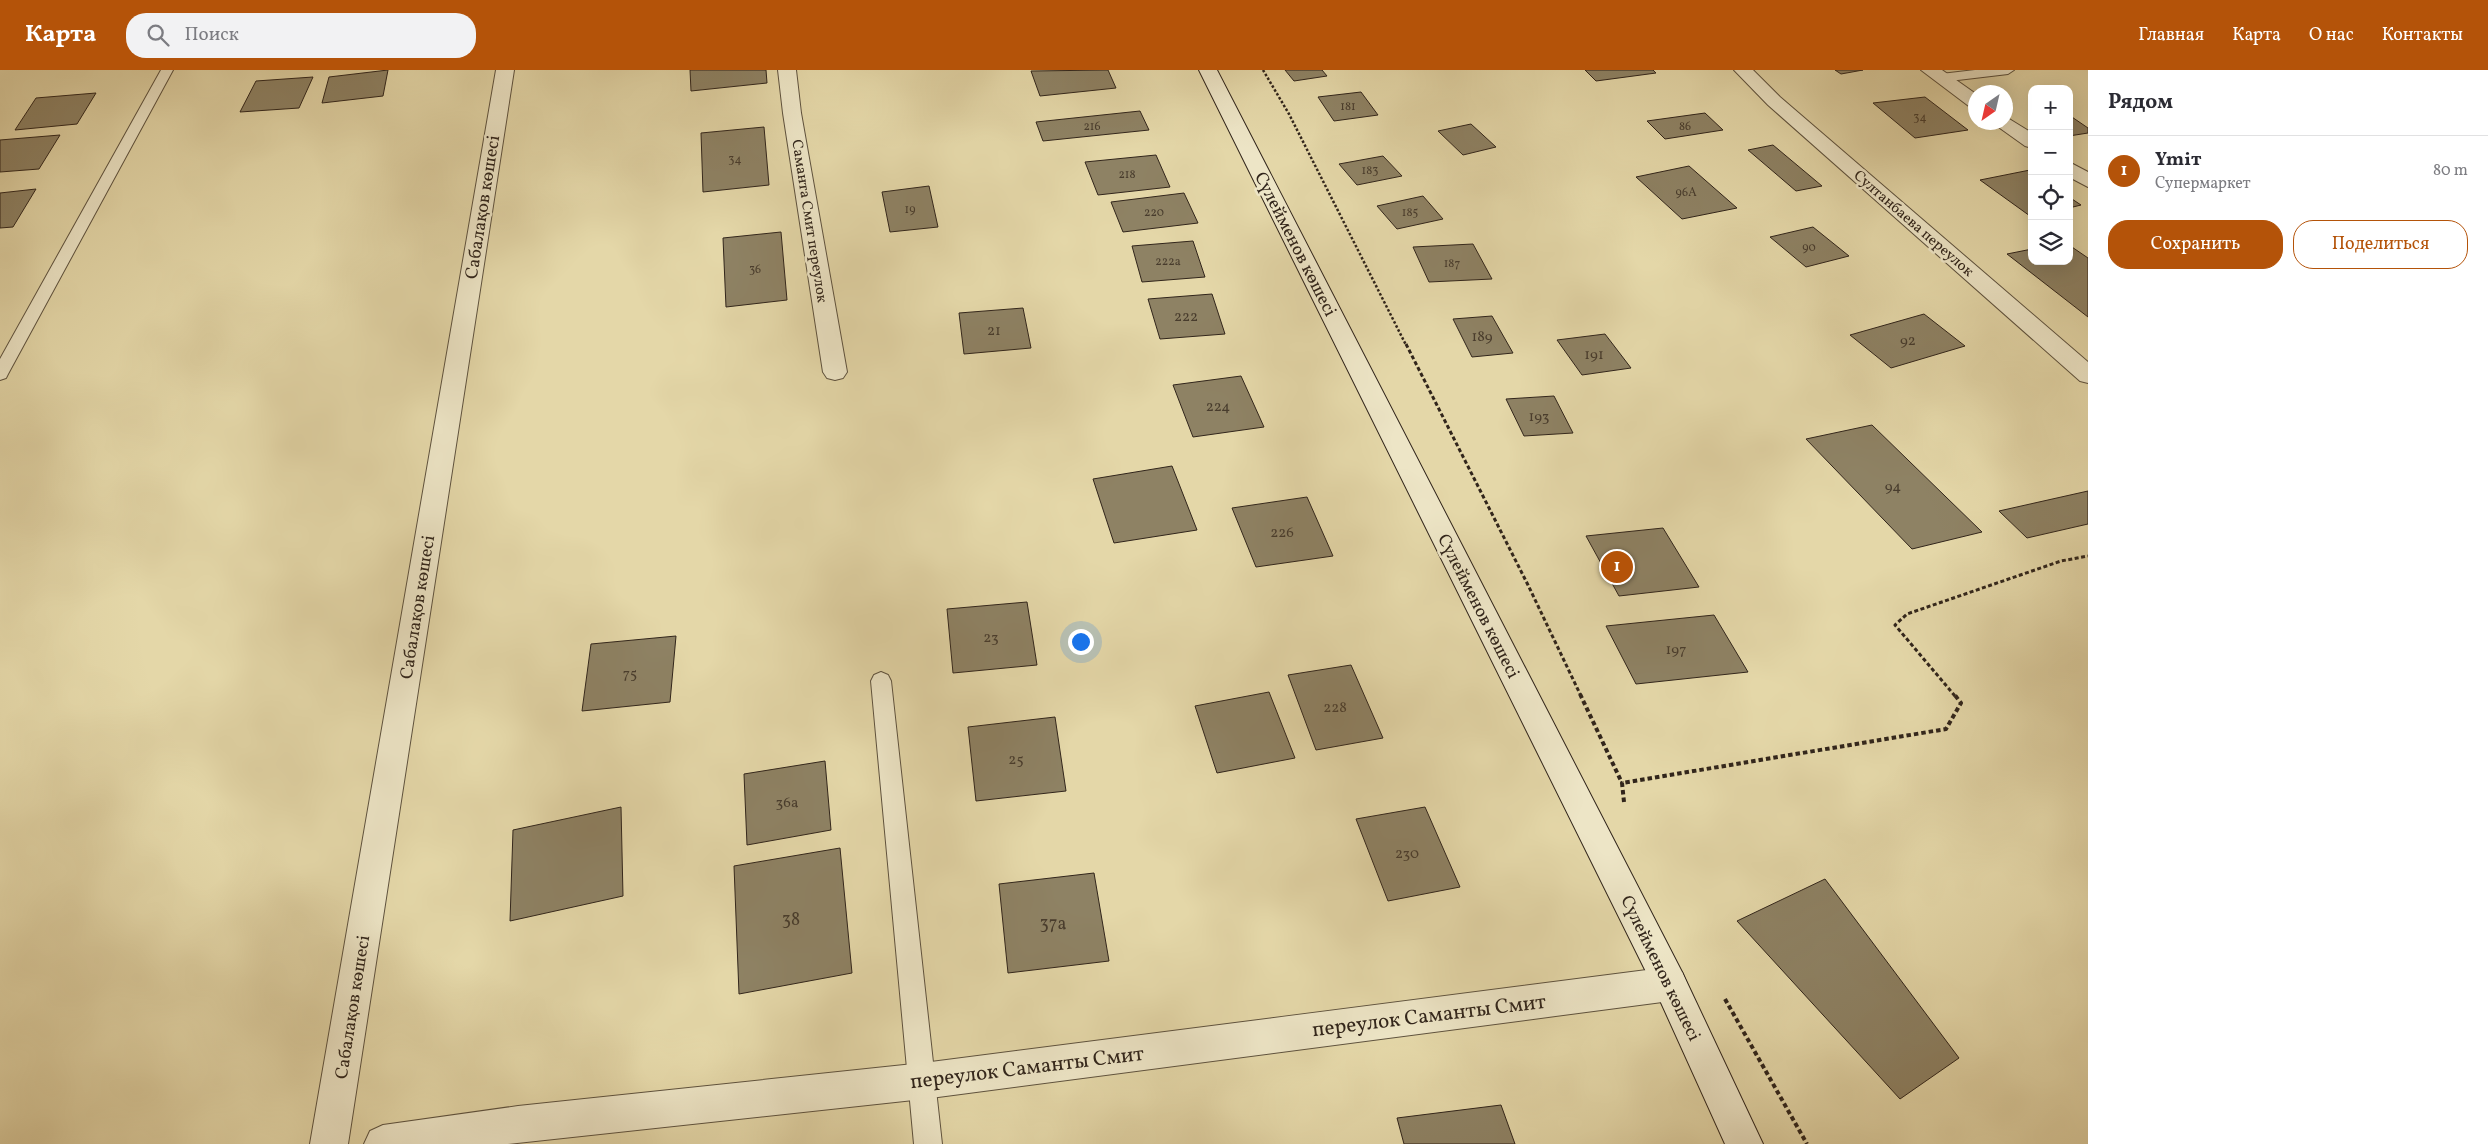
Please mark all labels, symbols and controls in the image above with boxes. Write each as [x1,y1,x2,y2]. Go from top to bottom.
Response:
search box [126,13,476,58]
text: Карта [25,18,96,52]
icon: search [144,21,172,49]
text: Поиск [184,22,239,48]
text: Главная [2138,23,2204,48]
text: Карта [2232,23,2281,48]
text: О нас [2309,23,2354,48]
text: Контакты [2382,23,2463,48]
north arrow [1968,85,2013,130]
map controls [2028,85,2073,265]
button: + [2028,85,2073,130]
text: Рядом [2108,88,2173,117]
house number: 181 [1340,99,1356,115]
house number: 34 [1913,110,1927,126]
house number: 216 [1083,119,1101,135]
house number: 86 [1679,119,1691,135]
button: − [2028,130,2073,175]
street label: Сабалақов көшесі [460,133,507,281]
street label: Саманта Смит переулок [785,138,832,304]
text: Ymiт [2155,147,2201,173]
house number: 34 [728,152,742,168]
text: 1 [2121,160,2127,182]
text: 80 m [2433,160,2468,182]
house number: 183 [1362,163,1378,179]
street label: Султанбаева переулок [1848,166,1978,282]
house number: 218 [1118,167,1136,183]
street label: Сүлейменов көшесі [1247,168,1342,321]
text: Супермаркет [2155,173,2251,195]
button: locate [2028,175,2073,220]
house number: 96А [1675,185,1697,201]
house number: 19 [905,202,915,218]
house number: 220 [1144,205,1164,221]
house number: 185 [1402,205,1418,221]
button: layers [2028,220,2073,265]
button: Сохранить [2108,220,2283,269]
button: Поделиться [2293,220,2468,269]
house number: 90 [1802,240,1816,256]
house number: 222а [1155,254,1181,270]
house number: 187 [1444,256,1460,272]
house number: 36 [749,262,761,278]
house number: 222 [1174,307,1198,328]
house number: 21 [987,321,1001,342]
house number: 189 [1471,327,1493,348]
house number: 92 [1900,331,1916,352]
house number: 191 [1584,345,1604,366]
house number: 224 [1206,397,1230,418]
house number: 193 [1528,407,1550,428]
house number: 94 [1885,477,1901,498]
house number: 226 [1270,523,1294,544]
street label: Сүлейменов көшесі [1430,530,1525,683]
street label: Сабалақов көшесі [395,533,442,681]
pin: 1 [1601,548,1633,586]
house number: 23 [983,628,999,649]
your location [1068,629,1094,655]
house number: 197 [1666,640,1686,661]
house number: 75 [623,664,637,685]
house number: 228 [1323,698,1347,719]
house number: 25 [1008,750,1024,771]
house number: 36а [776,793,798,814]
house number: 230 [1395,844,1419,865]
street label: Сүлейменов көшесі [1613,892,1706,1046]
house number: 38 [782,908,800,933]
house number: 37а [1040,912,1066,937]
street label: Сабалақов көшесі [330,933,377,1081]
street label: переулок Саманты Смит [1311,988,1548,1045]
street label: переулок Саманты Смит [909,1040,1146,1097]

